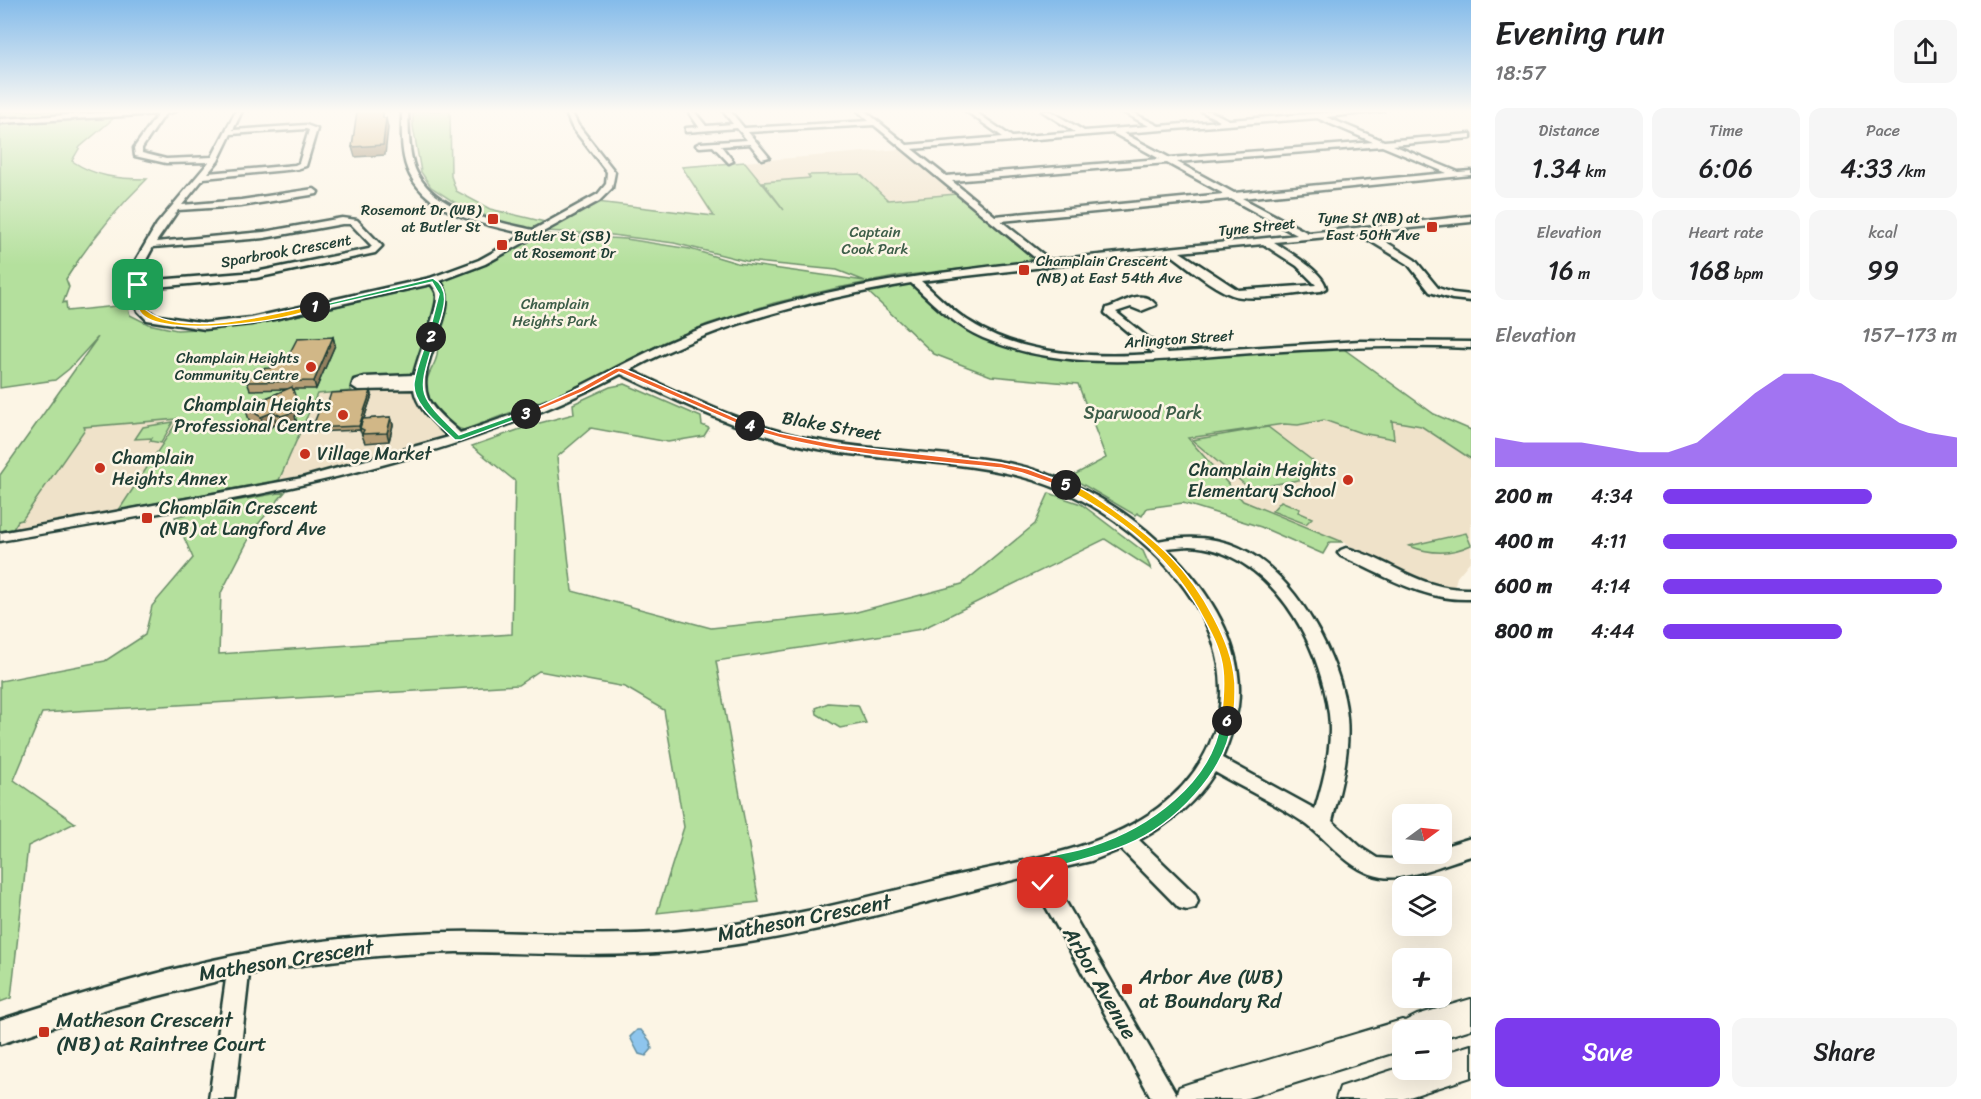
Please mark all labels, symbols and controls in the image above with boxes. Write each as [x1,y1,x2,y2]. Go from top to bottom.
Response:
text: Evening run [1495,4,1665,62]
button: share [1894,20,1957,83]
text: 18:57 [1495,56,1545,91]
text: Distance [1539,116,1599,145]
text: Time [1709,116,1743,145]
text: Pace [1866,116,1900,145]
text: 1.34 [1532,145,1581,191]
text: 6:06 [1699,145,1753,191]
text: 4:33 [1840,145,1893,191]
text: km [1581,157,1606,186]
text: /km [1893,157,1926,186]
place label: Rosemont Dr (WB) at Butler St [361,197,482,240]
place label: Tyne St (NB) at East 50th Ave [1318,205,1420,248]
street label: Tyne Street [1217,210,1297,244]
marker: Rosemont Dr (WB) at Butler St [486,212,500,226]
text: Elevation [1537,218,1601,247]
text: Heart rate [1688,218,1764,247]
text: kcal [1868,218,1898,247]
park label: Captain Cook Park [842,219,908,262]
marker: Tyne St (NB) at East 50th Ave [1425,220,1439,234]
place label: Butler St (SB) at Rosemont Dr [514,223,616,266]
street label: Sparbrook Crescent [219,227,354,275]
marker: Butler St (SB) at Rosemont Dr [495,238,509,252]
text: 16 [1548,247,1574,293]
text: 168 [1688,247,1730,293]
text: 99 [1867,247,1899,293]
place label: Champlain Crescent (NB) at East 54th Ave [1036,248,1183,291]
pin [112,259,163,310]
text: m [1574,259,1590,288]
text: bpm [1730,259,1764,288]
marker: Champlain Crescent (NB) at East 54th Ave [1017,263,1031,277]
icon: arrive [121,268,154,301]
park label: Champlain Heights Park [512,291,598,334]
pin: 1 [300,292,330,322]
text: 1 [312,292,318,321]
text: Elevation [1495,318,1576,353]
text: 157–173 m [1862,318,1957,353]
pin: 2 [416,322,446,352]
text: 2 [426,322,436,351]
street label: Arlington Street [1122,322,1235,356]
place label: Champlain Heights Community Centre [175,345,300,388]
marker: Champlain Heights Community Centre [304,360,318,374]
place label: Champlain Heights Professional Centre [174,389,332,442]
park label: Sparwood Park [1084,397,1202,429]
pin: 3 [511,399,541,429]
text: 3 [522,399,530,428]
street label: Blake Street [780,401,885,451]
marker: Champlain Heights Professional Centre [336,408,350,422]
pin: 4 [735,411,765,441]
text: 4 [745,411,755,440]
place label: Village Market [317,438,432,470]
place label: Champlain Heights Annex [112,442,228,495]
marker: Village Market [298,447,312,461]
place label: Champlain Heights Elementary School [1187,454,1337,507]
marker: Champlain Heights Annex [93,461,107,475]
pin: 5 [1051,470,1081,500]
text: 5 [1061,470,1071,499]
marker: Champlain Heights Elementary School [1341,473,1355,487]
text: 200 m [1495,479,1552,514]
text: 4:34 [1591,479,1633,514]
place label: Champlain Crescent (NB) at Langford Ave [159,492,326,545]
marker: Champlain Crescent (NB) at Langford Ave [140,511,154,525]
text: 400 m [1495,524,1553,559]
text: 4:11 [1591,524,1627,559]
text: 600 m [1495,569,1552,604]
text: 4:14 [1591,569,1631,604]
text: 800 m [1495,614,1553,649]
text: 4:44 [1591,614,1635,649]
pin: 6 [1212,706,1242,736]
text: 6 [1222,706,1232,735]
north arrow [1392,804,1452,864]
map controls [1392,804,1452,1080]
pin [1017,857,1068,908]
icon: check [1026,866,1059,899]
button: layers [1392,876,1452,936]
street label: Matheson Crescent [714,882,896,954]
street label: Arbor Avenue [1052,918,1148,1047]
street label: Matheson Crescent [196,927,378,993]
button: + [1392,948,1452,1008]
place label: Arbor Ave (WB) at Boundary Rd [1138,958,1283,1020]
marker: Arbor Ave (WB) at Boundary Rd [1120,982,1134,996]
place label: Matheson Crescent (NB) at Raintree Court [56,1001,266,1063]
button: Save [1495,1018,1720,1087]
button: Share [1732,1018,1957,1087]
button: − [1392,1020,1452,1080]
marker: Matheson Crescent (NB) at Raintree Court [37,1025,51,1039]

